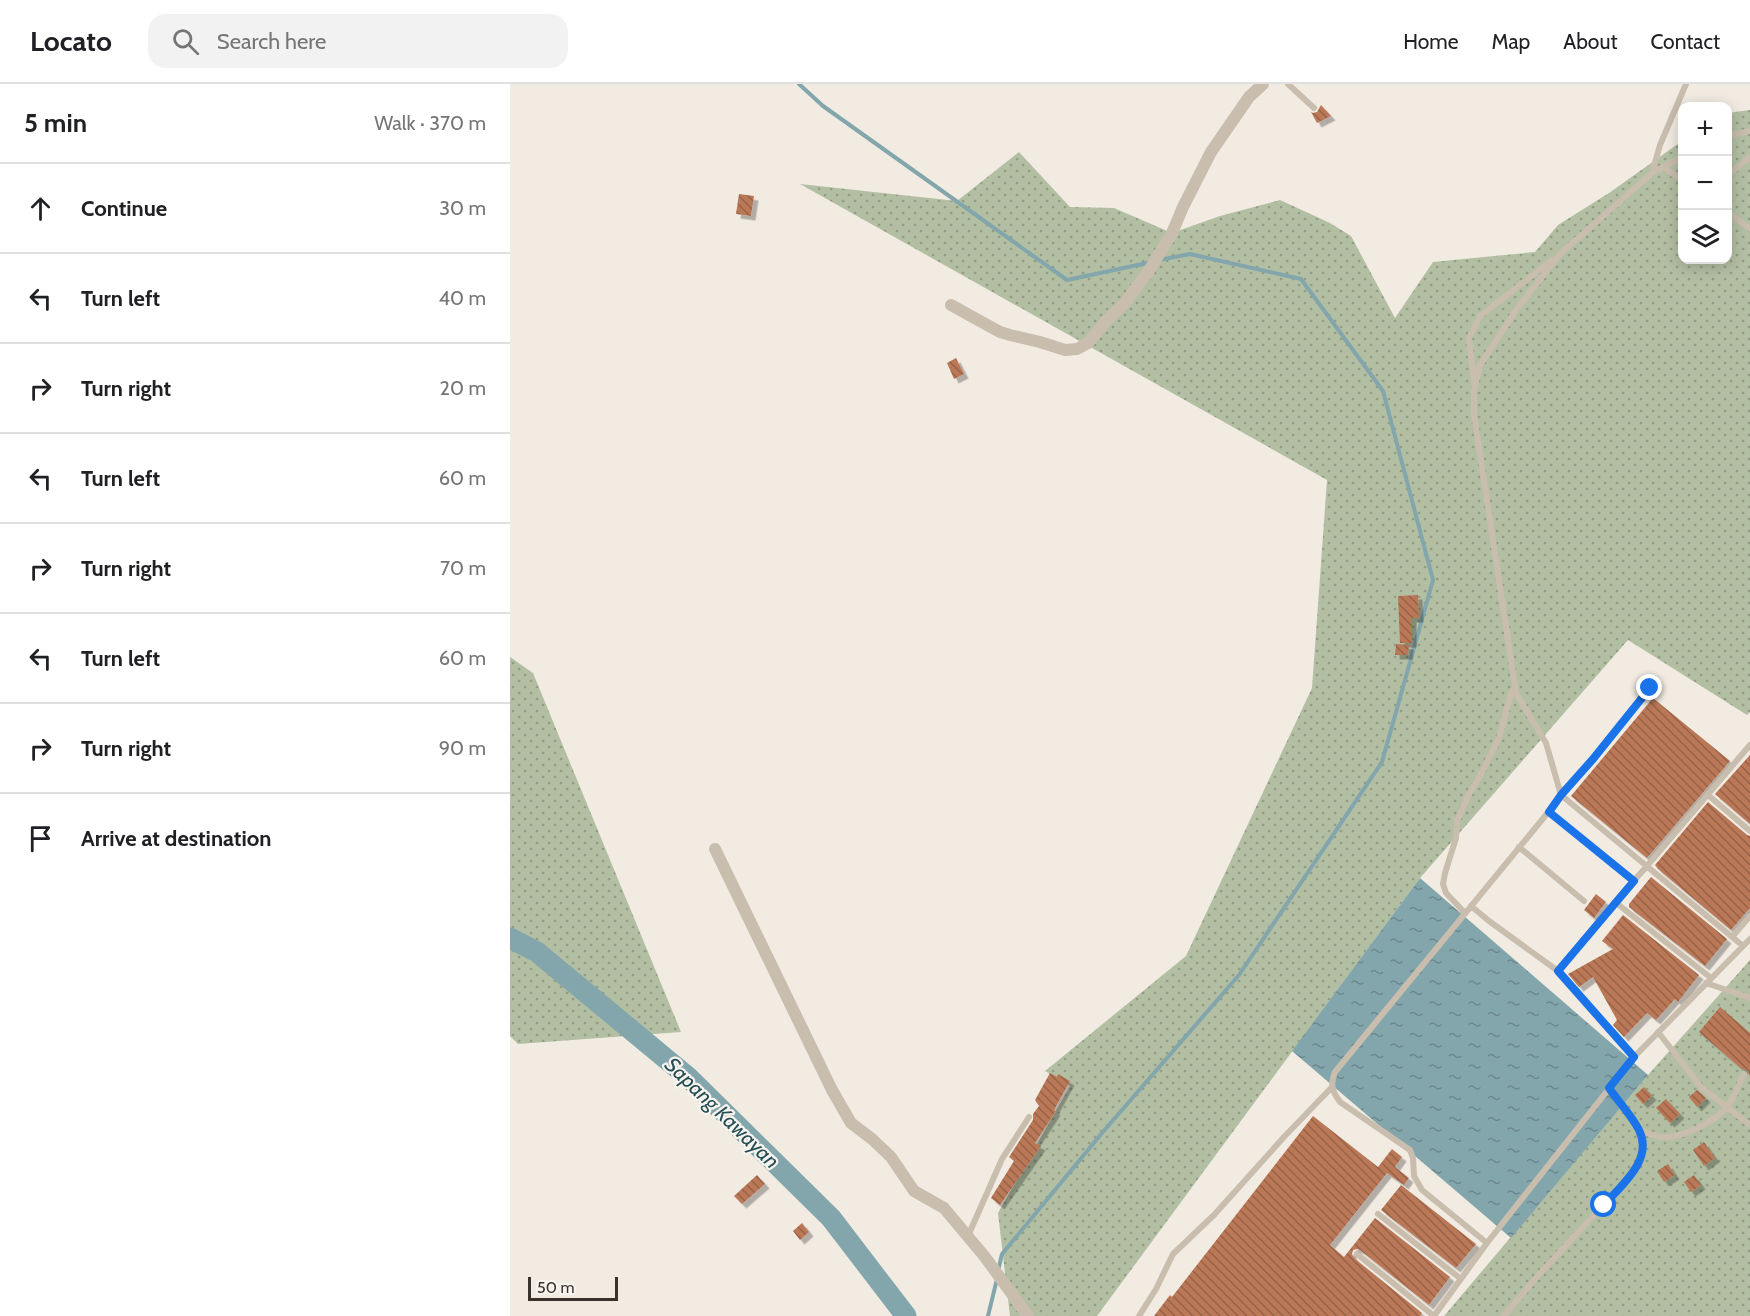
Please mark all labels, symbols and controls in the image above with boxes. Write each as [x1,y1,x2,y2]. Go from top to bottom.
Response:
search box [148,14,568,68]
text: Locato [30,24,112,58]
icon: search [169,25,202,58]
text: Search here [217,28,326,55]
text: Home [1403,29,1459,54]
text: Map [1492,29,1530,54]
text: About [1563,29,1617,54]
text: Contact [1650,29,1720,54]
map controls [1678,102,1732,264]
button: + [1678,102,1732,156]
text: 5 min [24,107,87,139]
text: Walk · 370 m [374,111,486,135]
button: − [1678,156,1732,210]
icon: ahead [24,192,57,225]
text: Continue [81,195,167,222]
text: 30 m [439,196,486,220]
button: layers [1678,210,1732,264]
icon: left [24,282,57,315]
text: Turn left [81,285,160,312]
text: 40 m [438,286,486,310]
icon: right [24,372,57,405]
text: Turn right [81,375,171,402]
text: 20 m [440,376,486,400]
icon: left [24,462,57,495]
text: Turn left [81,465,160,492]
text: 60 m [439,466,486,490]
icon: right [24,552,57,585]
text: Turn right [81,555,171,582]
text: 70 m [440,556,486,580]
icon: left [24,642,57,675]
text: Turn left [81,645,160,672]
text: 60 m [439,646,486,670]
route end [1636,674,1662,700]
icon: right [24,732,57,765]
text: Turn right [81,735,171,762]
text: 90 m [439,736,486,760]
icon: arrive [24,822,57,855]
text: Arrive at destination [81,825,271,852]
water label: Sapang Kawayan [660,1052,785,1173]
route start [1590,1191,1616,1217]
scale bar [528,1274,618,1302]
text: 50 m [537,1278,574,1297]

